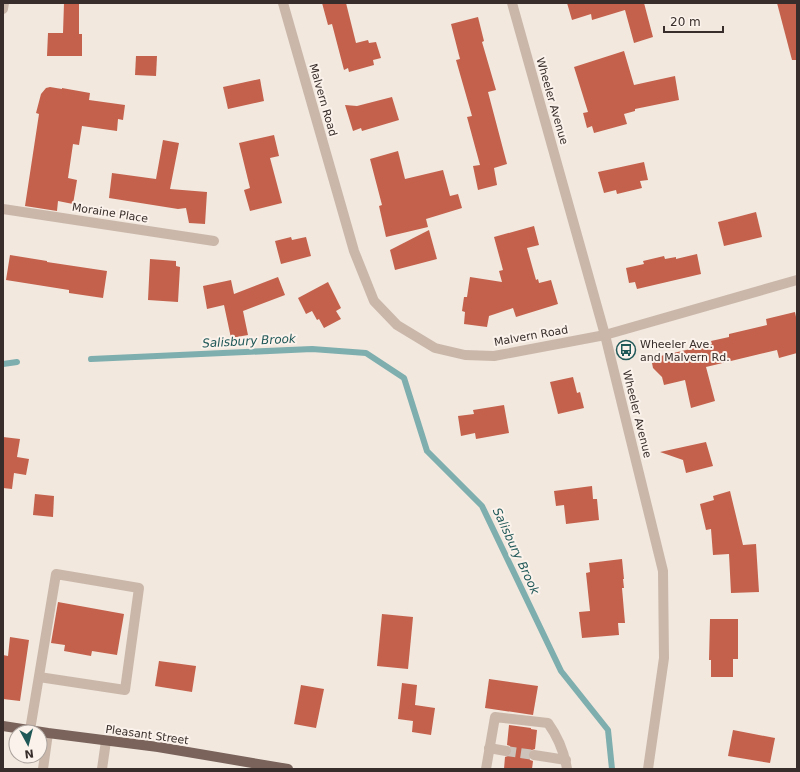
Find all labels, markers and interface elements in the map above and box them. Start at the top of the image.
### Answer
scale bar [664,8,723,34]
text: 20 m [670,15,701,29]
street label: Wheeler Avenue [533,56,571,146]
street label: Malvern Road [306,62,340,138]
street label: Moraine Place [71,201,149,225]
street label: Malvern Road [493,323,569,349]
water label: Salisbury Brook [202,332,297,350]
place label: Wheeler Ave. and Malvern Rd. [640,338,730,364]
bus stop icon: Wheeler Ave. and Malvern Rd. [615,339,637,361]
street label: Wheeler Avenue [620,369,654,460]
water label: Salisbury Brook [490,506,543,597]
street label: Pleasant Street [105,723,190,747]
north arrow [8,724,48,764]
text: N [24,746,35,760]

